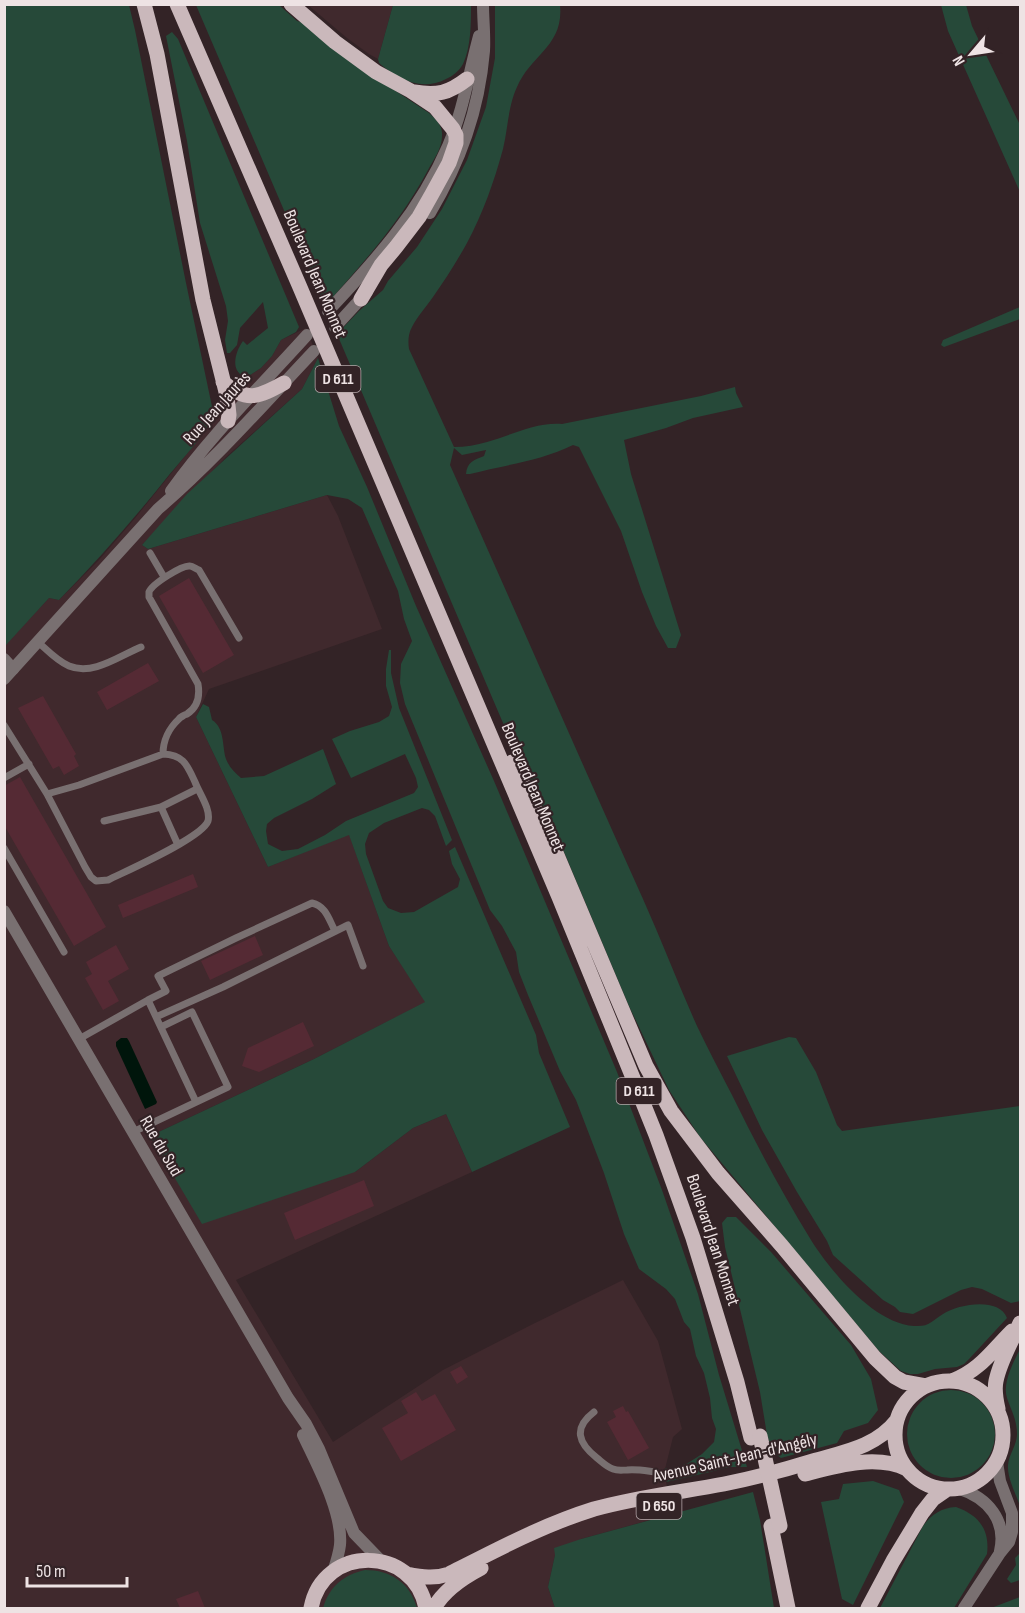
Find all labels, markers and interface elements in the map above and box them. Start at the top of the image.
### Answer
north arrow [941,24,1001,84]
text: N [949,52,970,69]
street label: Boulevard Jean Monnet [279,207,352,342]
road number: D 611 [316,366,360,392]
street label: Rue Jean Jaurès [179,367,255,449]
street label: Boulevard Jean Monnet [497,720,570,855]
road number: D 611 [616,1078,662,1104]
street label: Rue du Sud [135,1112,187,1180]
street label: Boulevard Jean Monnet [682,1172,744,1309]
street label: Avenue Saint-Jean-d'Angély [650,1429,819,1487]
road number: D 650 [636,1493,682,1519]
scale bar [27,1550,128,1588]
text: 50 m [36,1561,66,1582]

